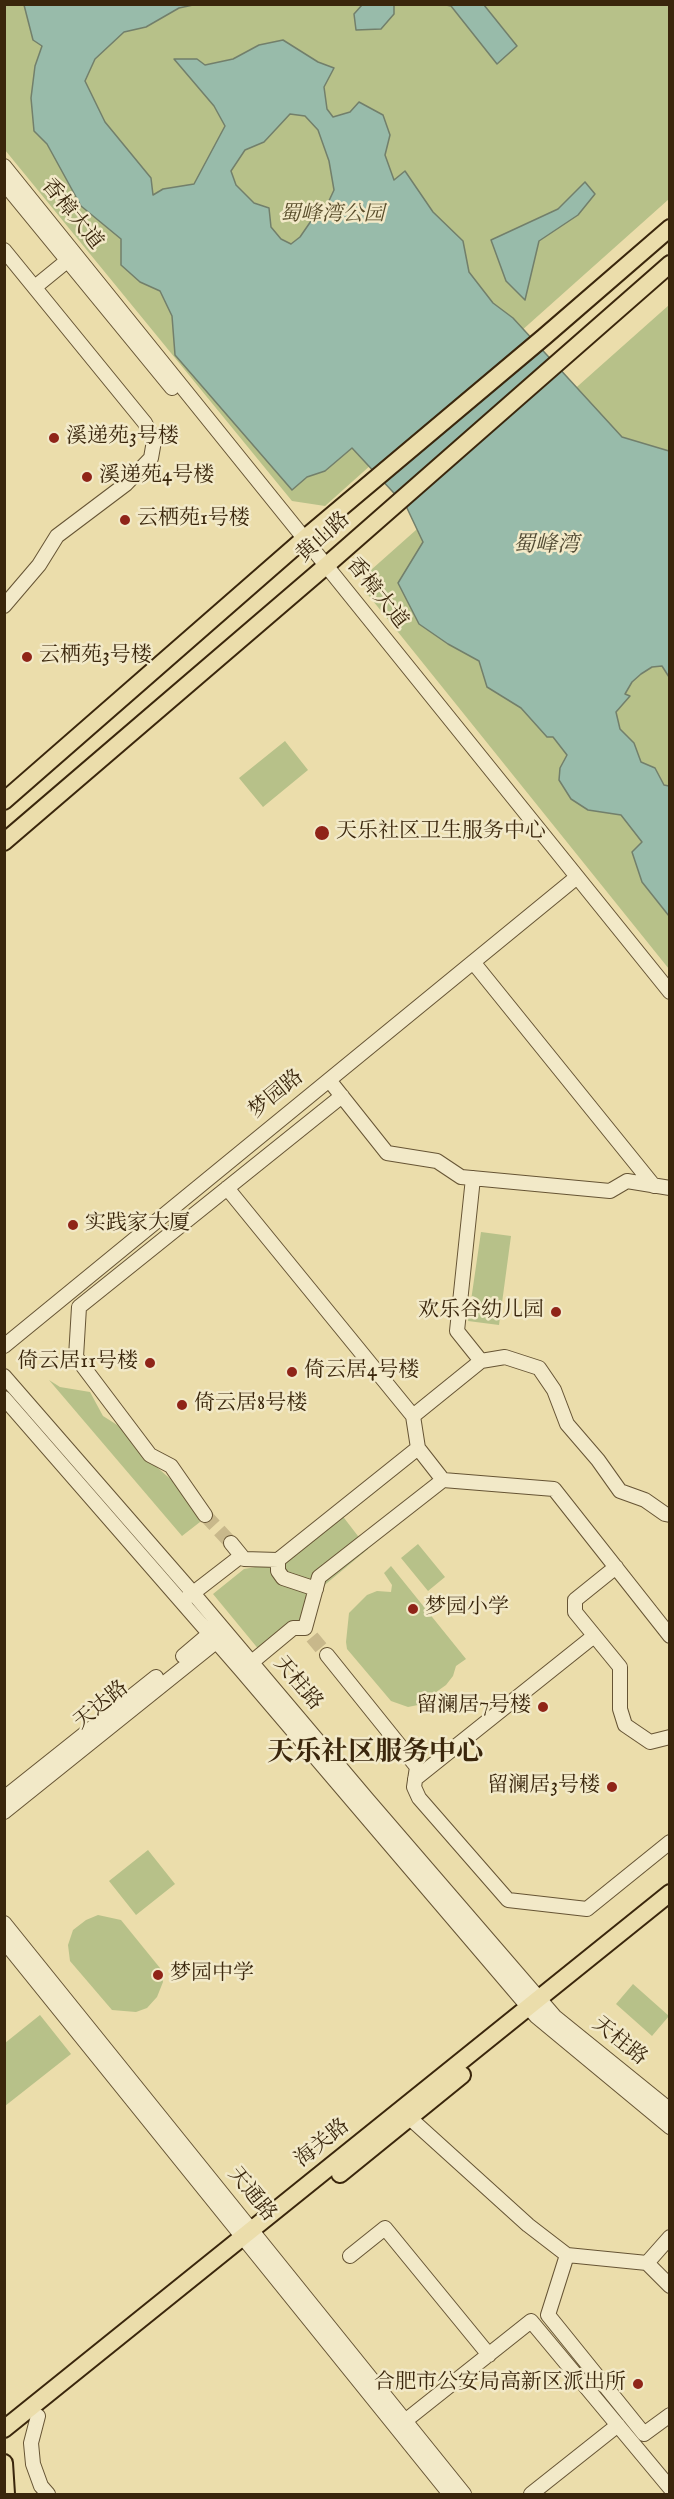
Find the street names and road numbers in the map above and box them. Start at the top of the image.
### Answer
street label: 香樟大道 [35,174,107,256]
street label: 黄山路 [292,508,356,568]
street label: 香樟大道 [340,553,412,635]
street label: 梦园路 [245,1065,309,1125]
street label: 天柱路 [267,1652,327,1716]
street label: 天达路 [70,1676,134,1736]
street label: 天柱路 [587,2012,651,2072]
street label: 海关路 [291,2114,355,2174]
street label: 天通路 [221,2163,281,2227]

